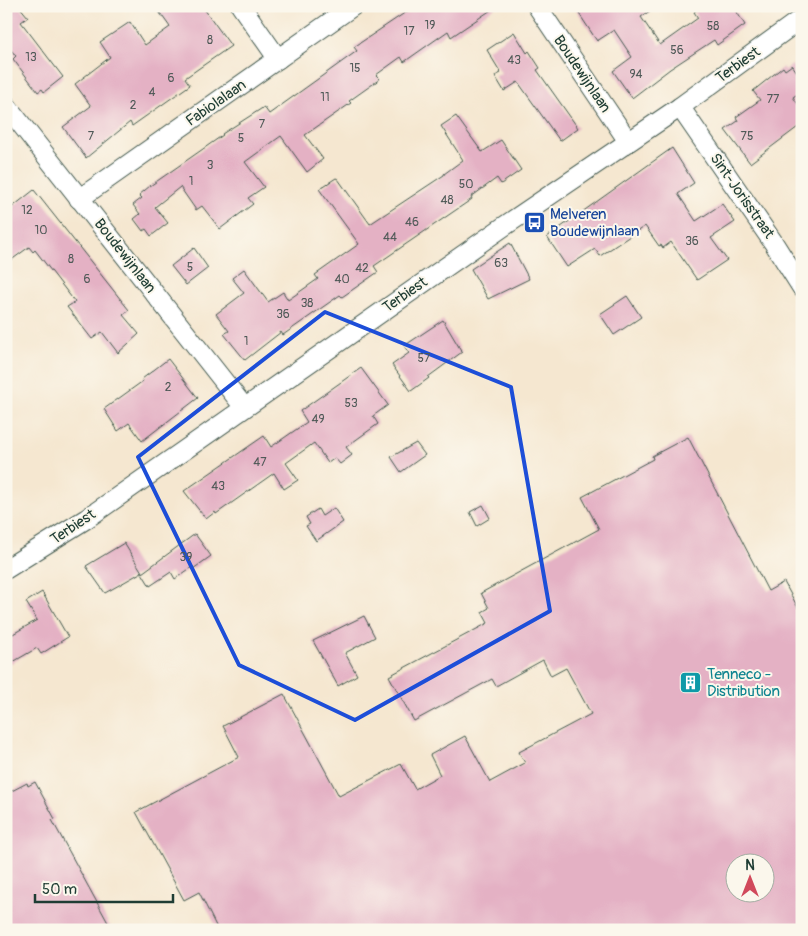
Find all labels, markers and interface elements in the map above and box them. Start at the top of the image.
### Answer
house number: 19 [425,18,435,33]
house number: 58 [707,19,719,34]
house number: 17 [403,24,415,39]
street label: Boudewijnlaan [549,32,615,116]
house number: 8 [207,33,213,48]
street label: Terbiest [712,42,765,87]
house number: 56 [670,43,684,58]
house number: 13 [25,50,37,65]
house number: 43 [507,53,521,68]
house number: 15 [349,61,361,76]
house number: 94 [629,67,643,82]
house number: 6 [168,71,175,86]
street label: Fabiolalaan [182,75,250,131]
house number: 4 [149,85,156,100]
house number: 11 [320,90,330,105]
house number: 77 [767,92,780,107]
house number: 2 [130,98,137,113]
house number: 7 [259,117,266,132]
house number: 7 [88,129,95,144]
house number: 75 [741,129,753,144]
house number: 5 [238,131,244,146]
street label: Sint-Jorisstraat [706,150,779,243]
house number: 3 [207,158,214,173]
house number: 1 [189,174,193,189]
house number: 50 [459,177,473,192]
house number: 48 [440,193,454,208]
house number: 12 [21,203,33,218]
place label: Melveren Boudewijnlaan [550,205,640,241]
bus stop icon: Melveren Boudewijnlaan [522,211,546,235]
street label: Boudewijnlaan [90,215,160,297]
house number: 46 [405,215,419,230]
house number: 10 [35,223,47,238]
house number: 44 [383,230,397,245]
house number: 36 [685,234,699,249]
house number: 8 [68,252,74,267]
house number: 63 [494,256,508,271]
house number: 5 [187,260,193,275]
house number: 42 [355,261,369,276]
house number: 6 [84,272,91,287]
house number: 40 [334,272,350,287]
street label: Terbiest [379,272,432,317]
house number: 38 [301,296,313,311]
house number: 36 [276,307,290,322]
house number: 1 [244,334,248,349]
house number: 57 [418,351,431,366]
house number: 2 [165,380,172,395]
house number: 53 [344,396,358,411]
house number: 49 [311,412,325,427]
house number: 47 [253,455,267,470]
house number: 43 [211,479,225,494]
street label: Terbiest [47,505,100,549]
house number: 39 [180,550,192,565]
place label: Tenneco - Distribution [707,665,780,701]
building icon: Tenneco - Distribution [679,671,703,695]
north arrow [726,854,776,904]
text: N [745,857,755,874]
scale bar [35,871,172,903]
text: 50 m [42,880,77,899]

